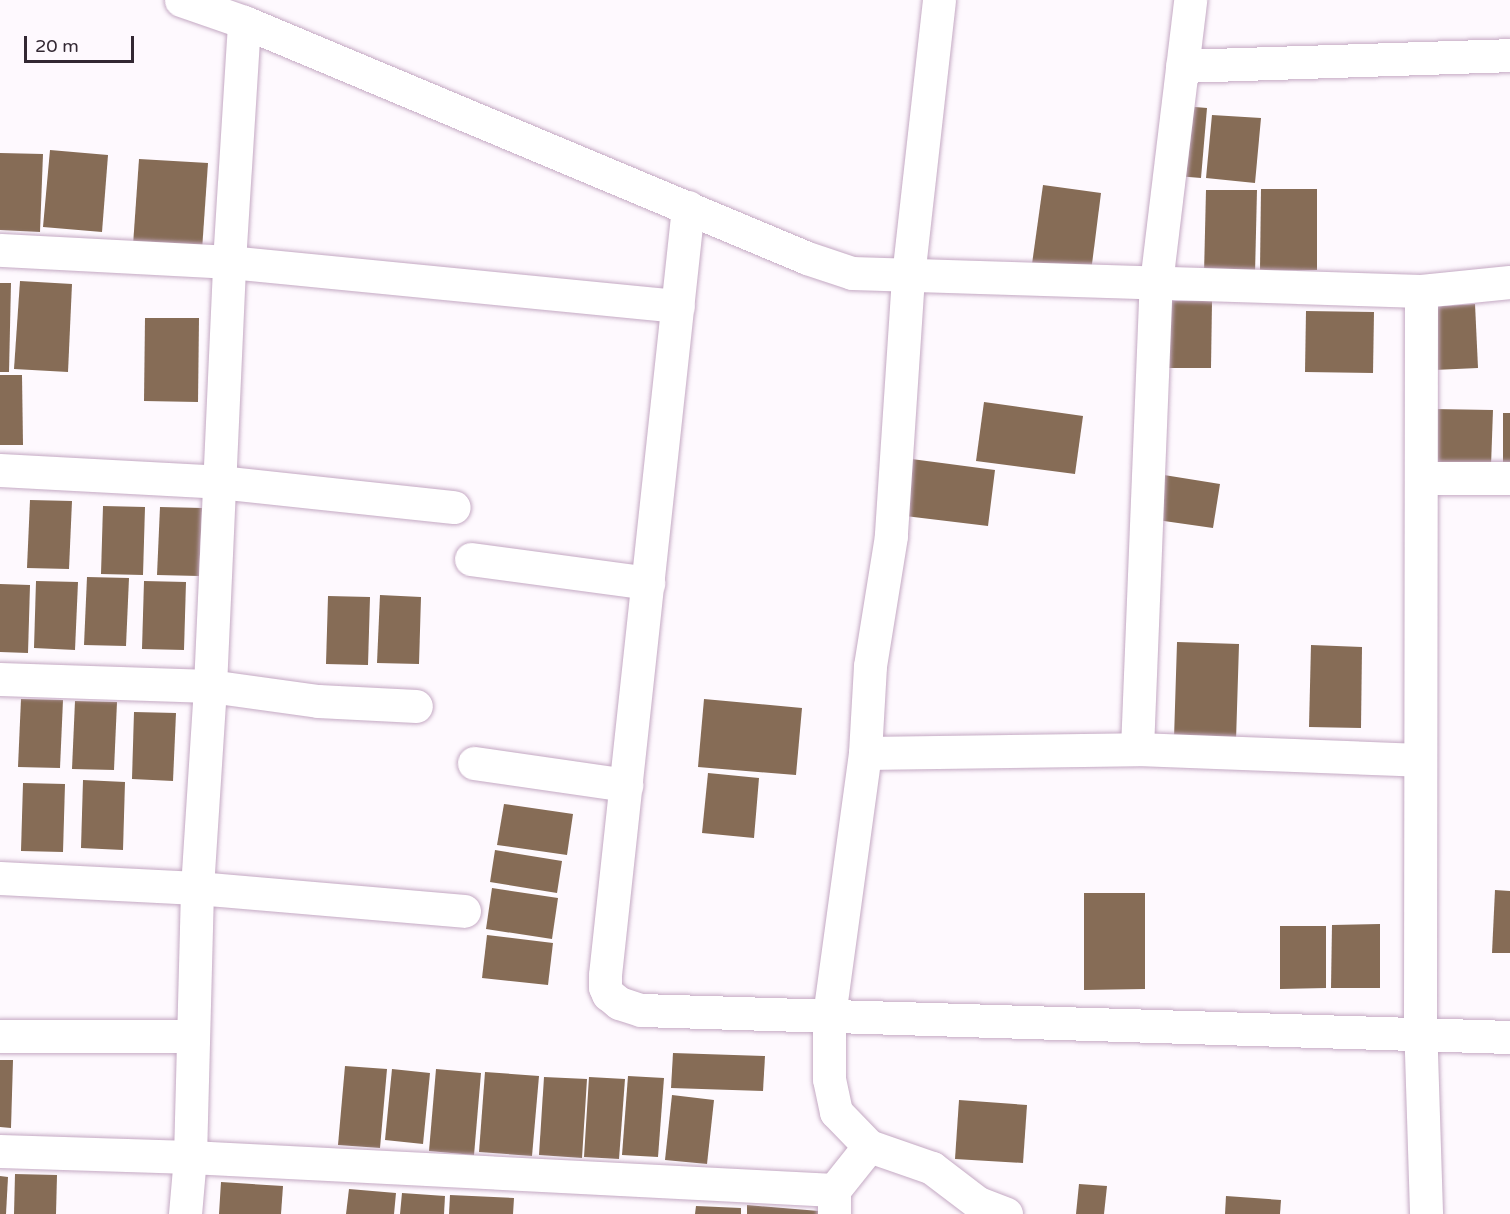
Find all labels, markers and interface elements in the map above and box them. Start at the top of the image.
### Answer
scale bar [27,24,136,62]
text: 20 m [35,35,79,57]

